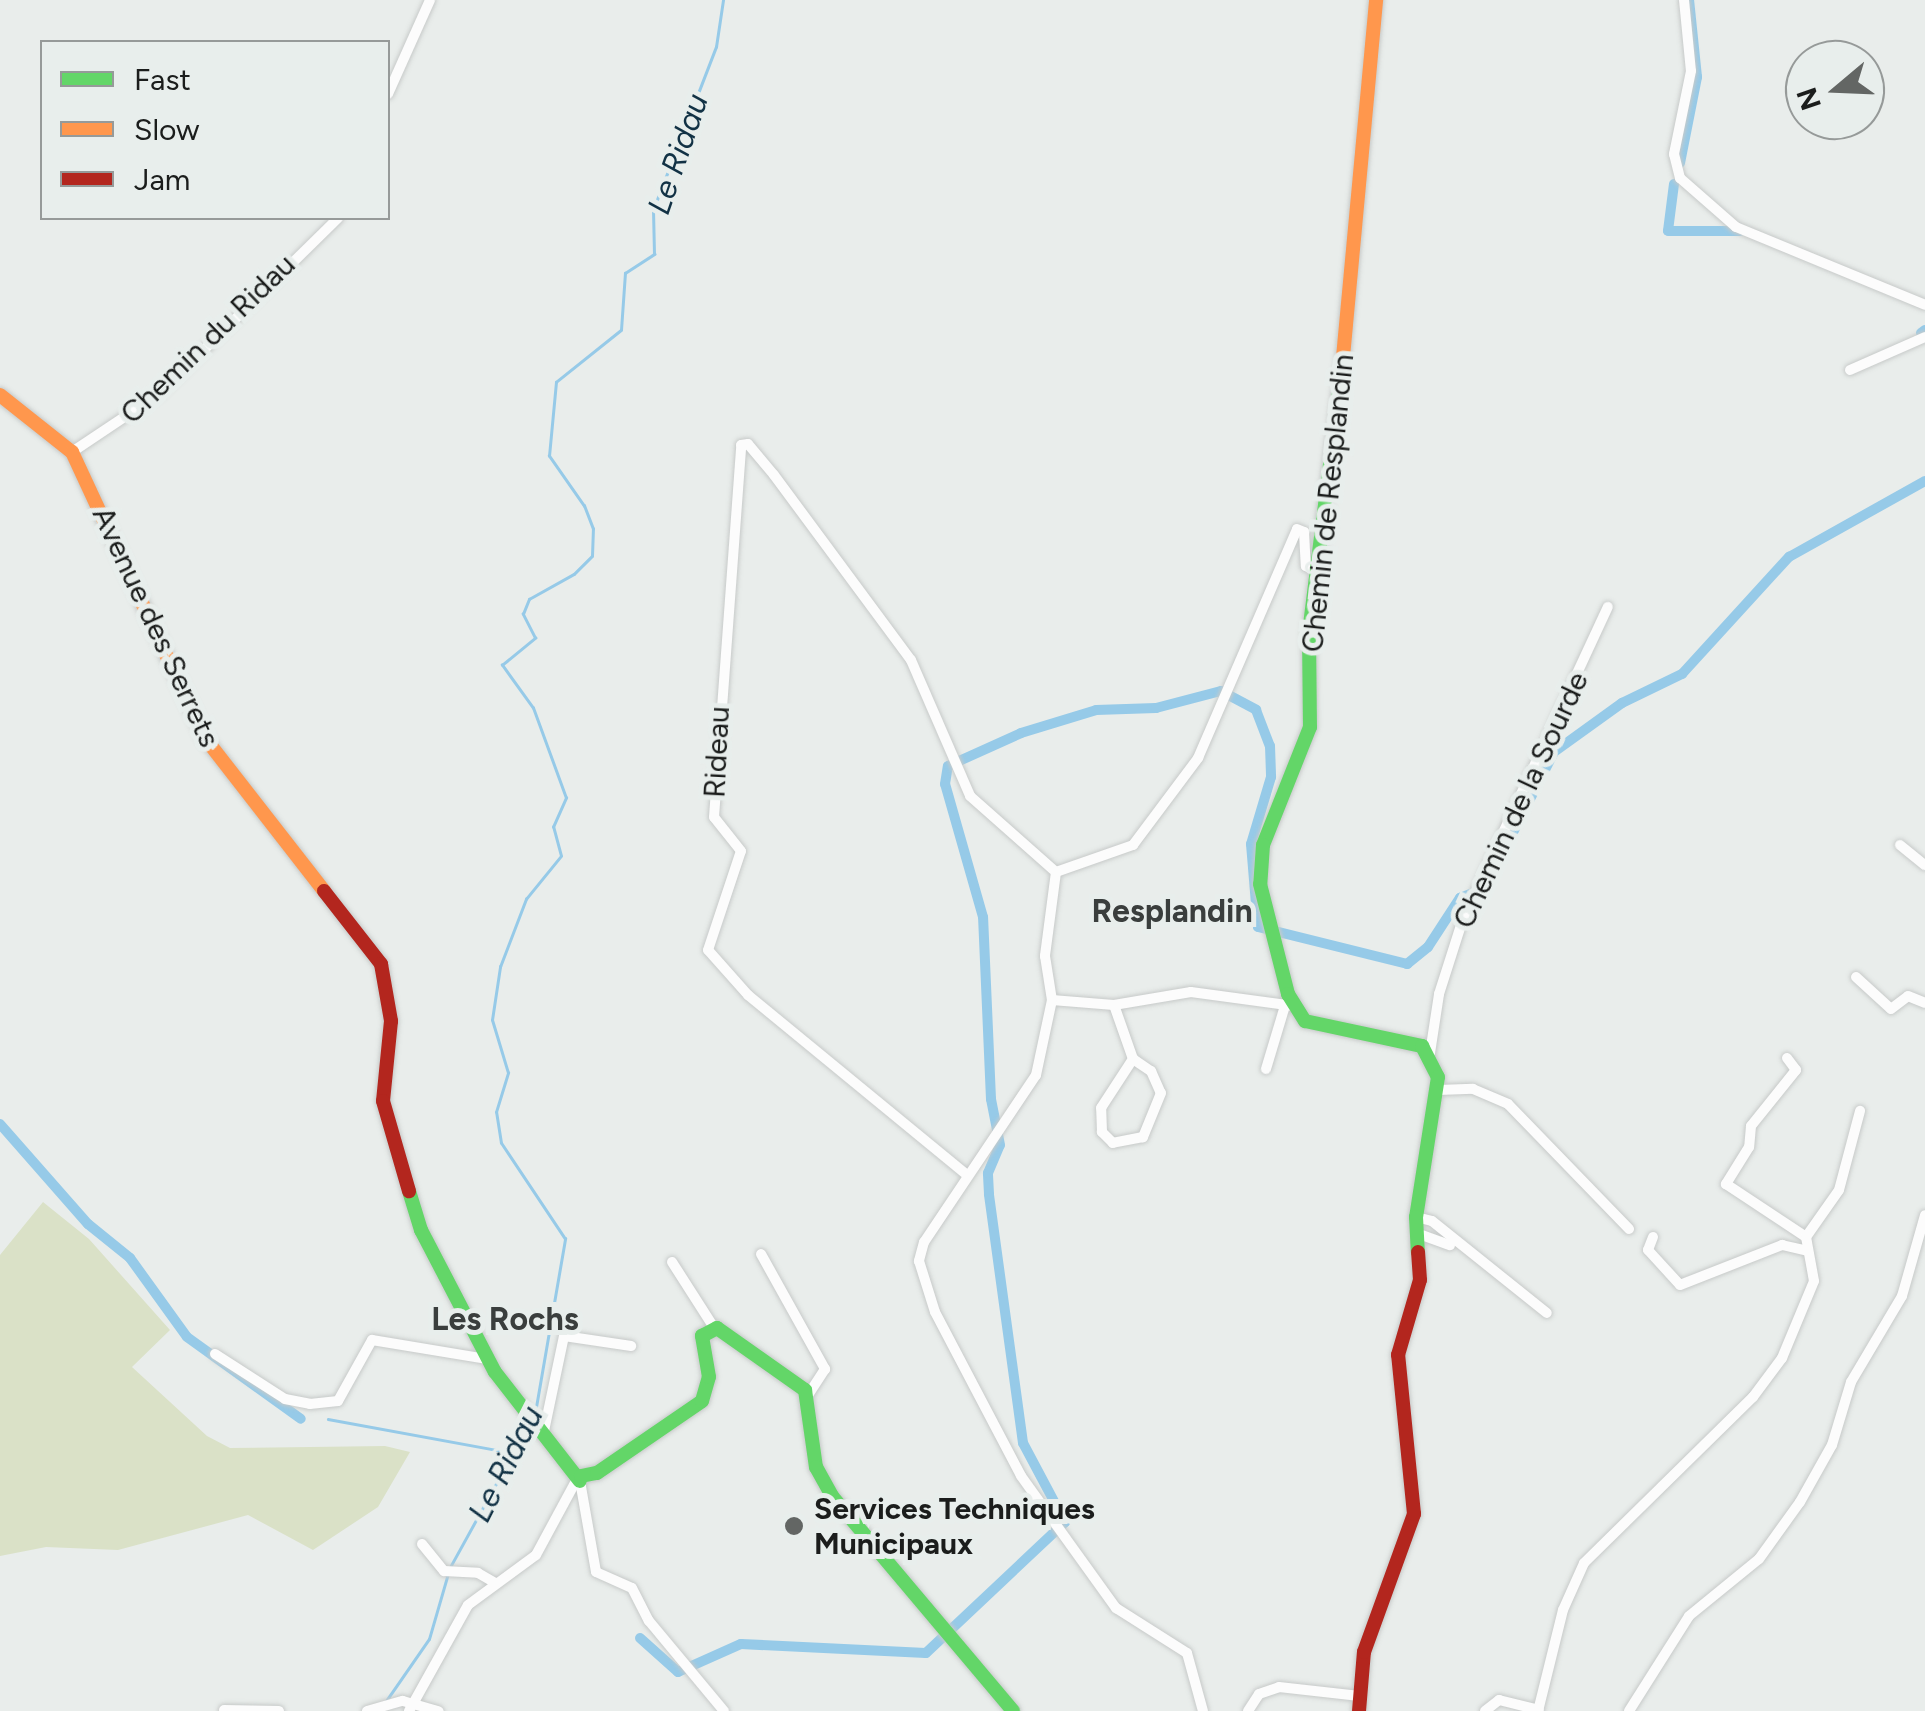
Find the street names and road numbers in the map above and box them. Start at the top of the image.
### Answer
street label: Chemin du Ridau [113,247,303,431]
street label: Chemin de Resplandin [1294,352,1362,654]
street label: Avenue des Serrets [85,501,227,753]
street label: Chemin de la Sourde [1446,666,1596,934]
street label: Rideau [697,705,737,799]

